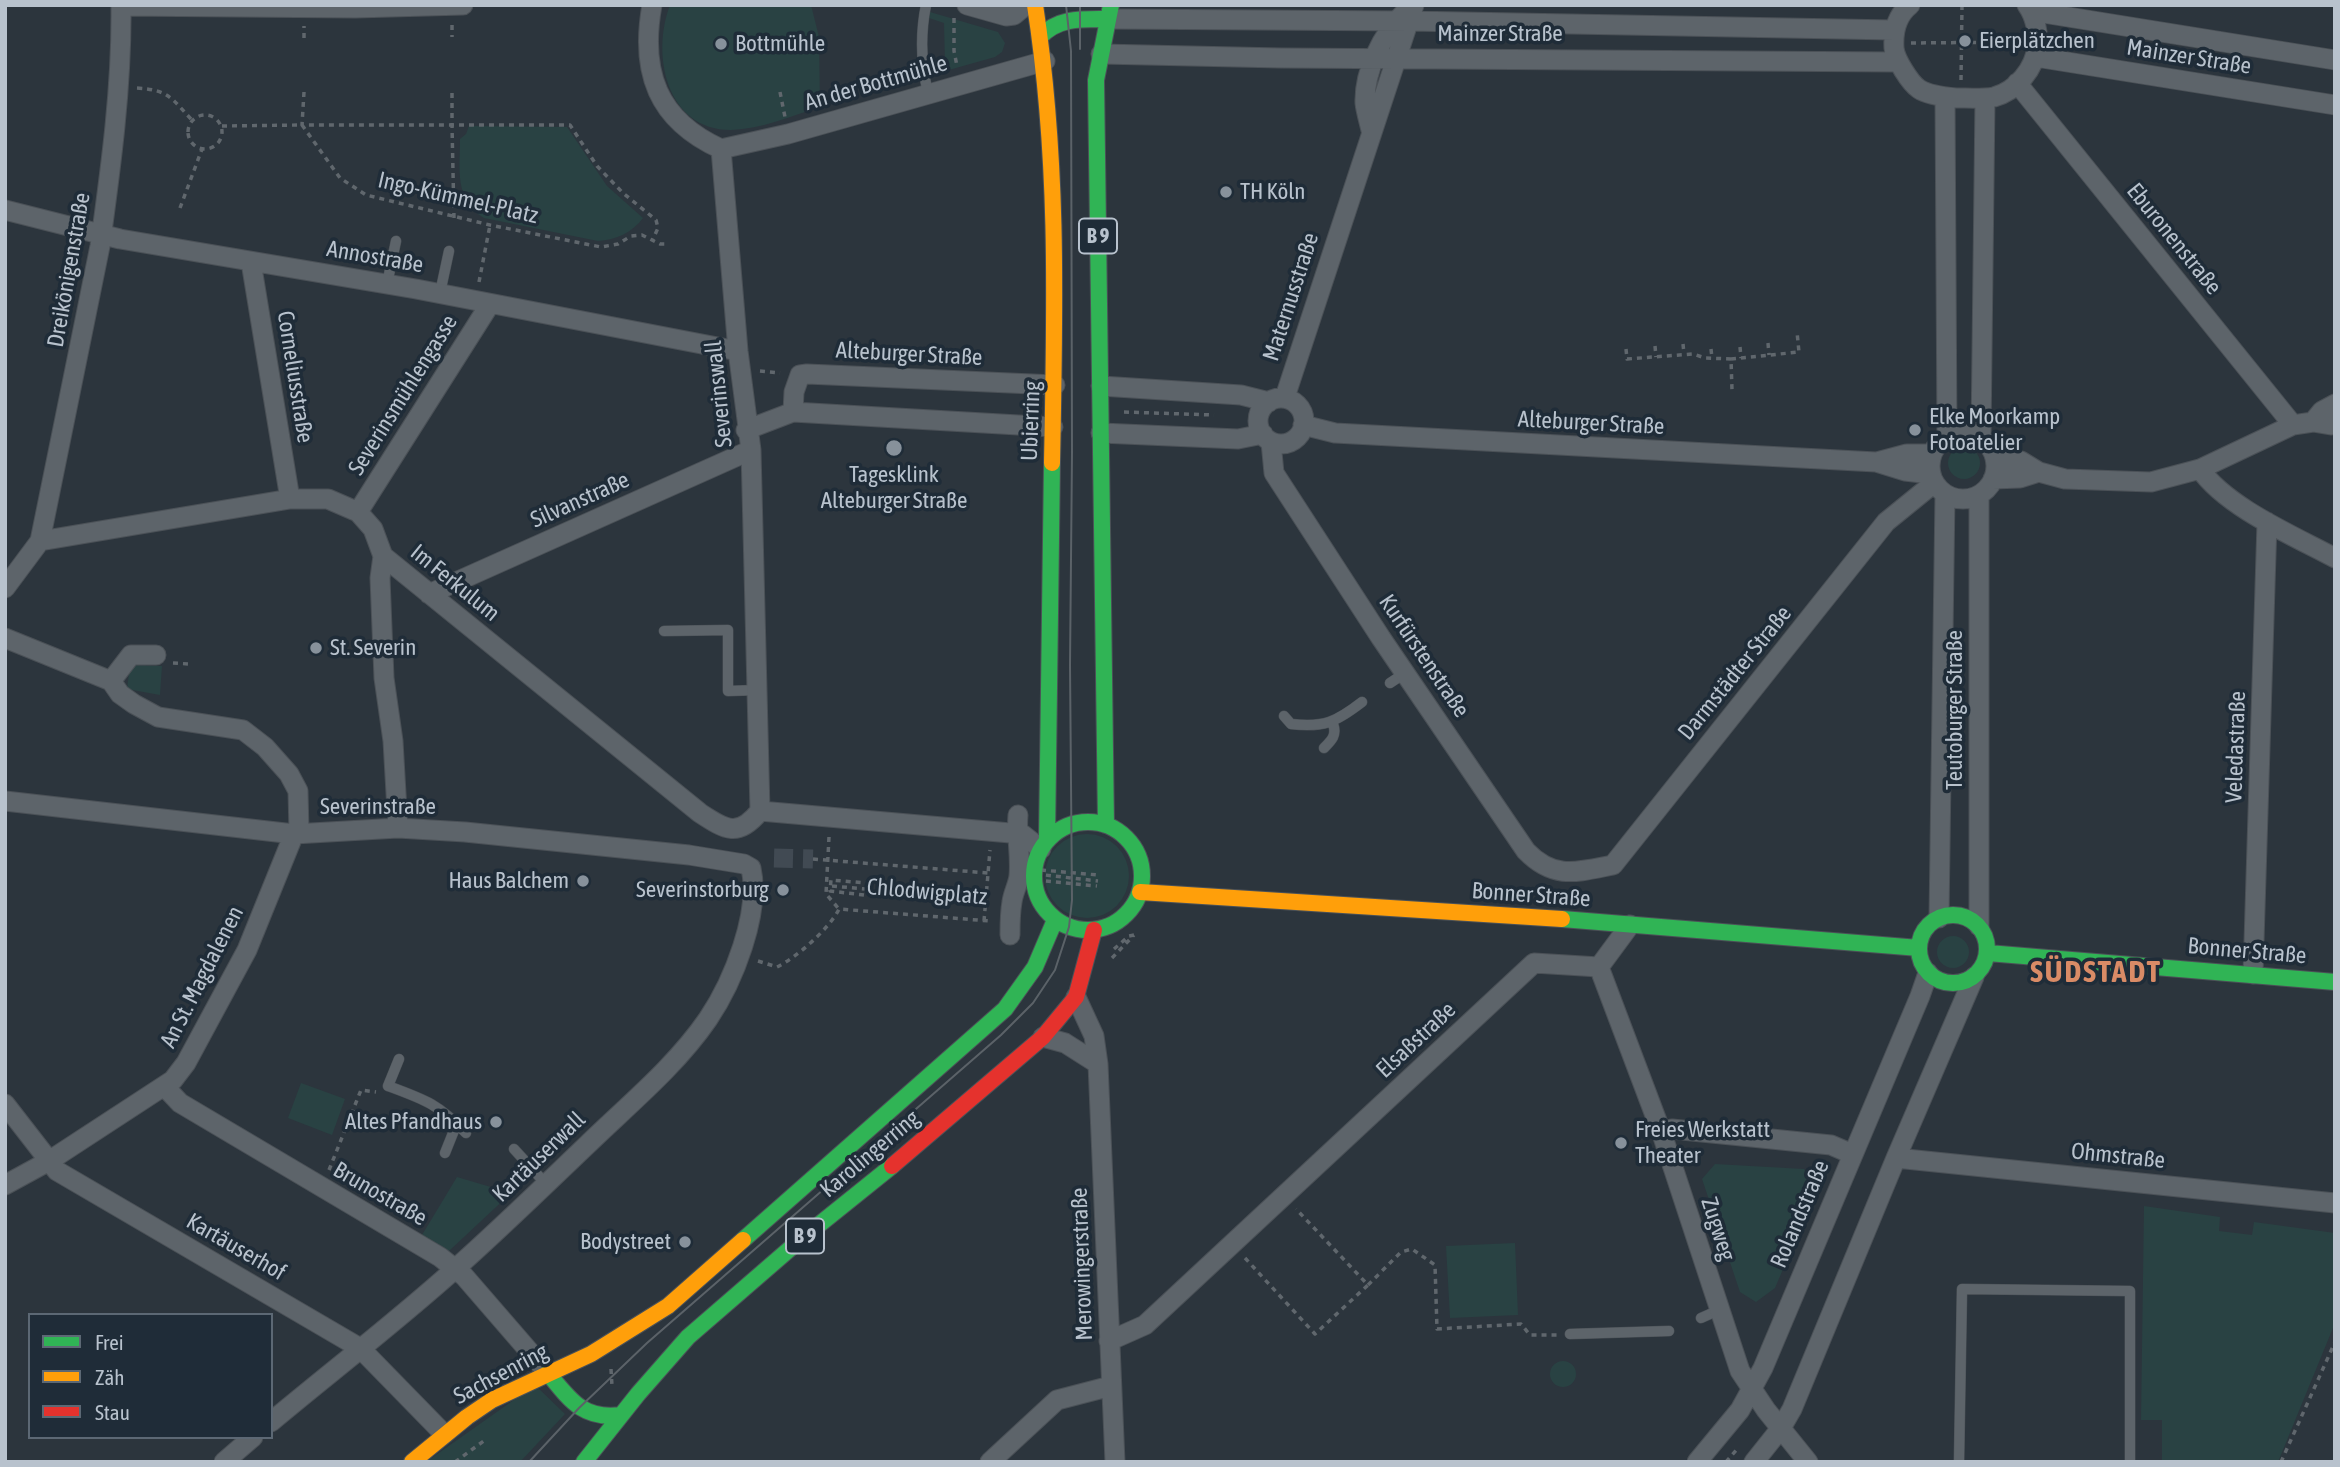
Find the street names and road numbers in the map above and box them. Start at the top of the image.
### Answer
street label: Mainzer Straße [1437,20,1563,48]
street label: Mainzer Straße [2125,34,2253,80]
street label: An der Bottmühle [802,49,950,117]
street label: Ingo-Kümmel-Platz [375,166,541,230]
street label: Eburonenstraße [2121,178,2227,300]
street label: Dreikönigenstraße [42,191,96,349]
road number: B 9 [1079,218,1117,254]
street label: Maternusstraße [1257,229,1325,365]
street label: Annostraße [325,235,425,279]
street label: Corneliusstraße [271,309,319,445]
street label: Severinsmühlengasse [343,310,463,480]
street label: Alteburger Straße [835,336,983,372]
street label: Severinswall [700,339,738,449]
street label: Ubierring [1016,380,1046,462]
street label: Alteburger Straße [1517,405,1665,441]
street label: Silvanstraße [526,466,634,534]
street label: Im Ferkulum [405,539,505,627]
street label: Kurfürstenstraße [1373,589,1475,723]
street label: Darmstädter Straße [1672,600,1798,746]
street label: Teutoburger Straße [1941,630,1969,790]
street label: Veledastraße [2220,691,2252,803]
street label: Severinstraße [320,793,436,821]
street label: Chlodwigplatz [866,873,988,911]
street label: Bonner Straße [1471,877,1591,913]
street label: An St. Magdalenen [154,902,250,1052]
street label: Bonner Straße [2187,932,2307,970]
street label: Elsaßstraße [1371,996,1461,1084]
street label: Karolingerring [815,1104,925,1204]
street label: Kartäuserwall [487,1106,591,1208]
street label: Ohmstraße [2070,1137,2166,1175]
street label: Brunostraße [328,1156,432,1232]
street label: Rolandstraße [1765,1156,1835,1272]
street label: Merowingerstraße [1066,1187,1098,1341]
street label: Zugweg [1695,1194,1741,1264]
street label: Kartäuserhof [181,1208,291,1286]
road number: B 9 [786,1218,824,1254]
street label: Sachsenring [449,1338,553,1410]

